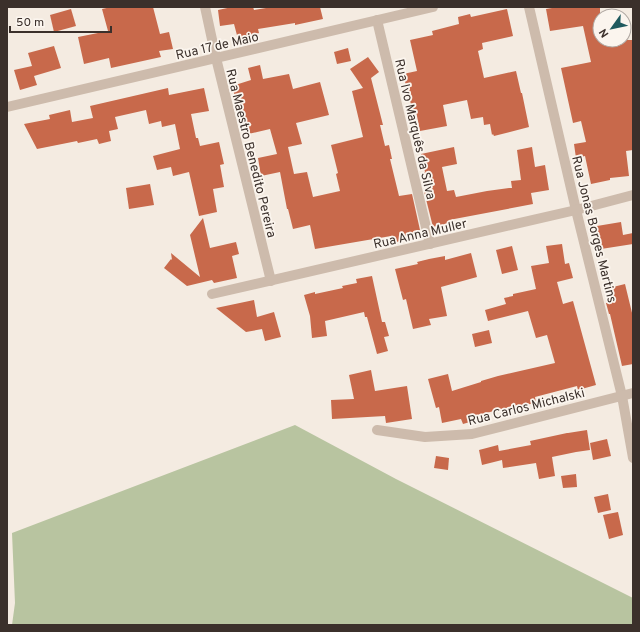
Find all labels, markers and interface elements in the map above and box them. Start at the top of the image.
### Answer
scale bar [10,8,111,34]
north arrow [592,8,632,48]
text: 50 m [16,15,44,31]
text: N [596,26,612,40]
street label: Rua 17 de Maio [174,30,261,64]
street label: Rua Ivo Marquês da Silva [390,58,438,201]
street label: Rua Maestro Benedito Pereira [221,67,279,240]
street label: Rua Jonas Borges Martins [567,154,619,305]
street label: Rua Anna Muller [372,216,469,253]
street label: Rua Carlos Michalski [466,386,587,430]

